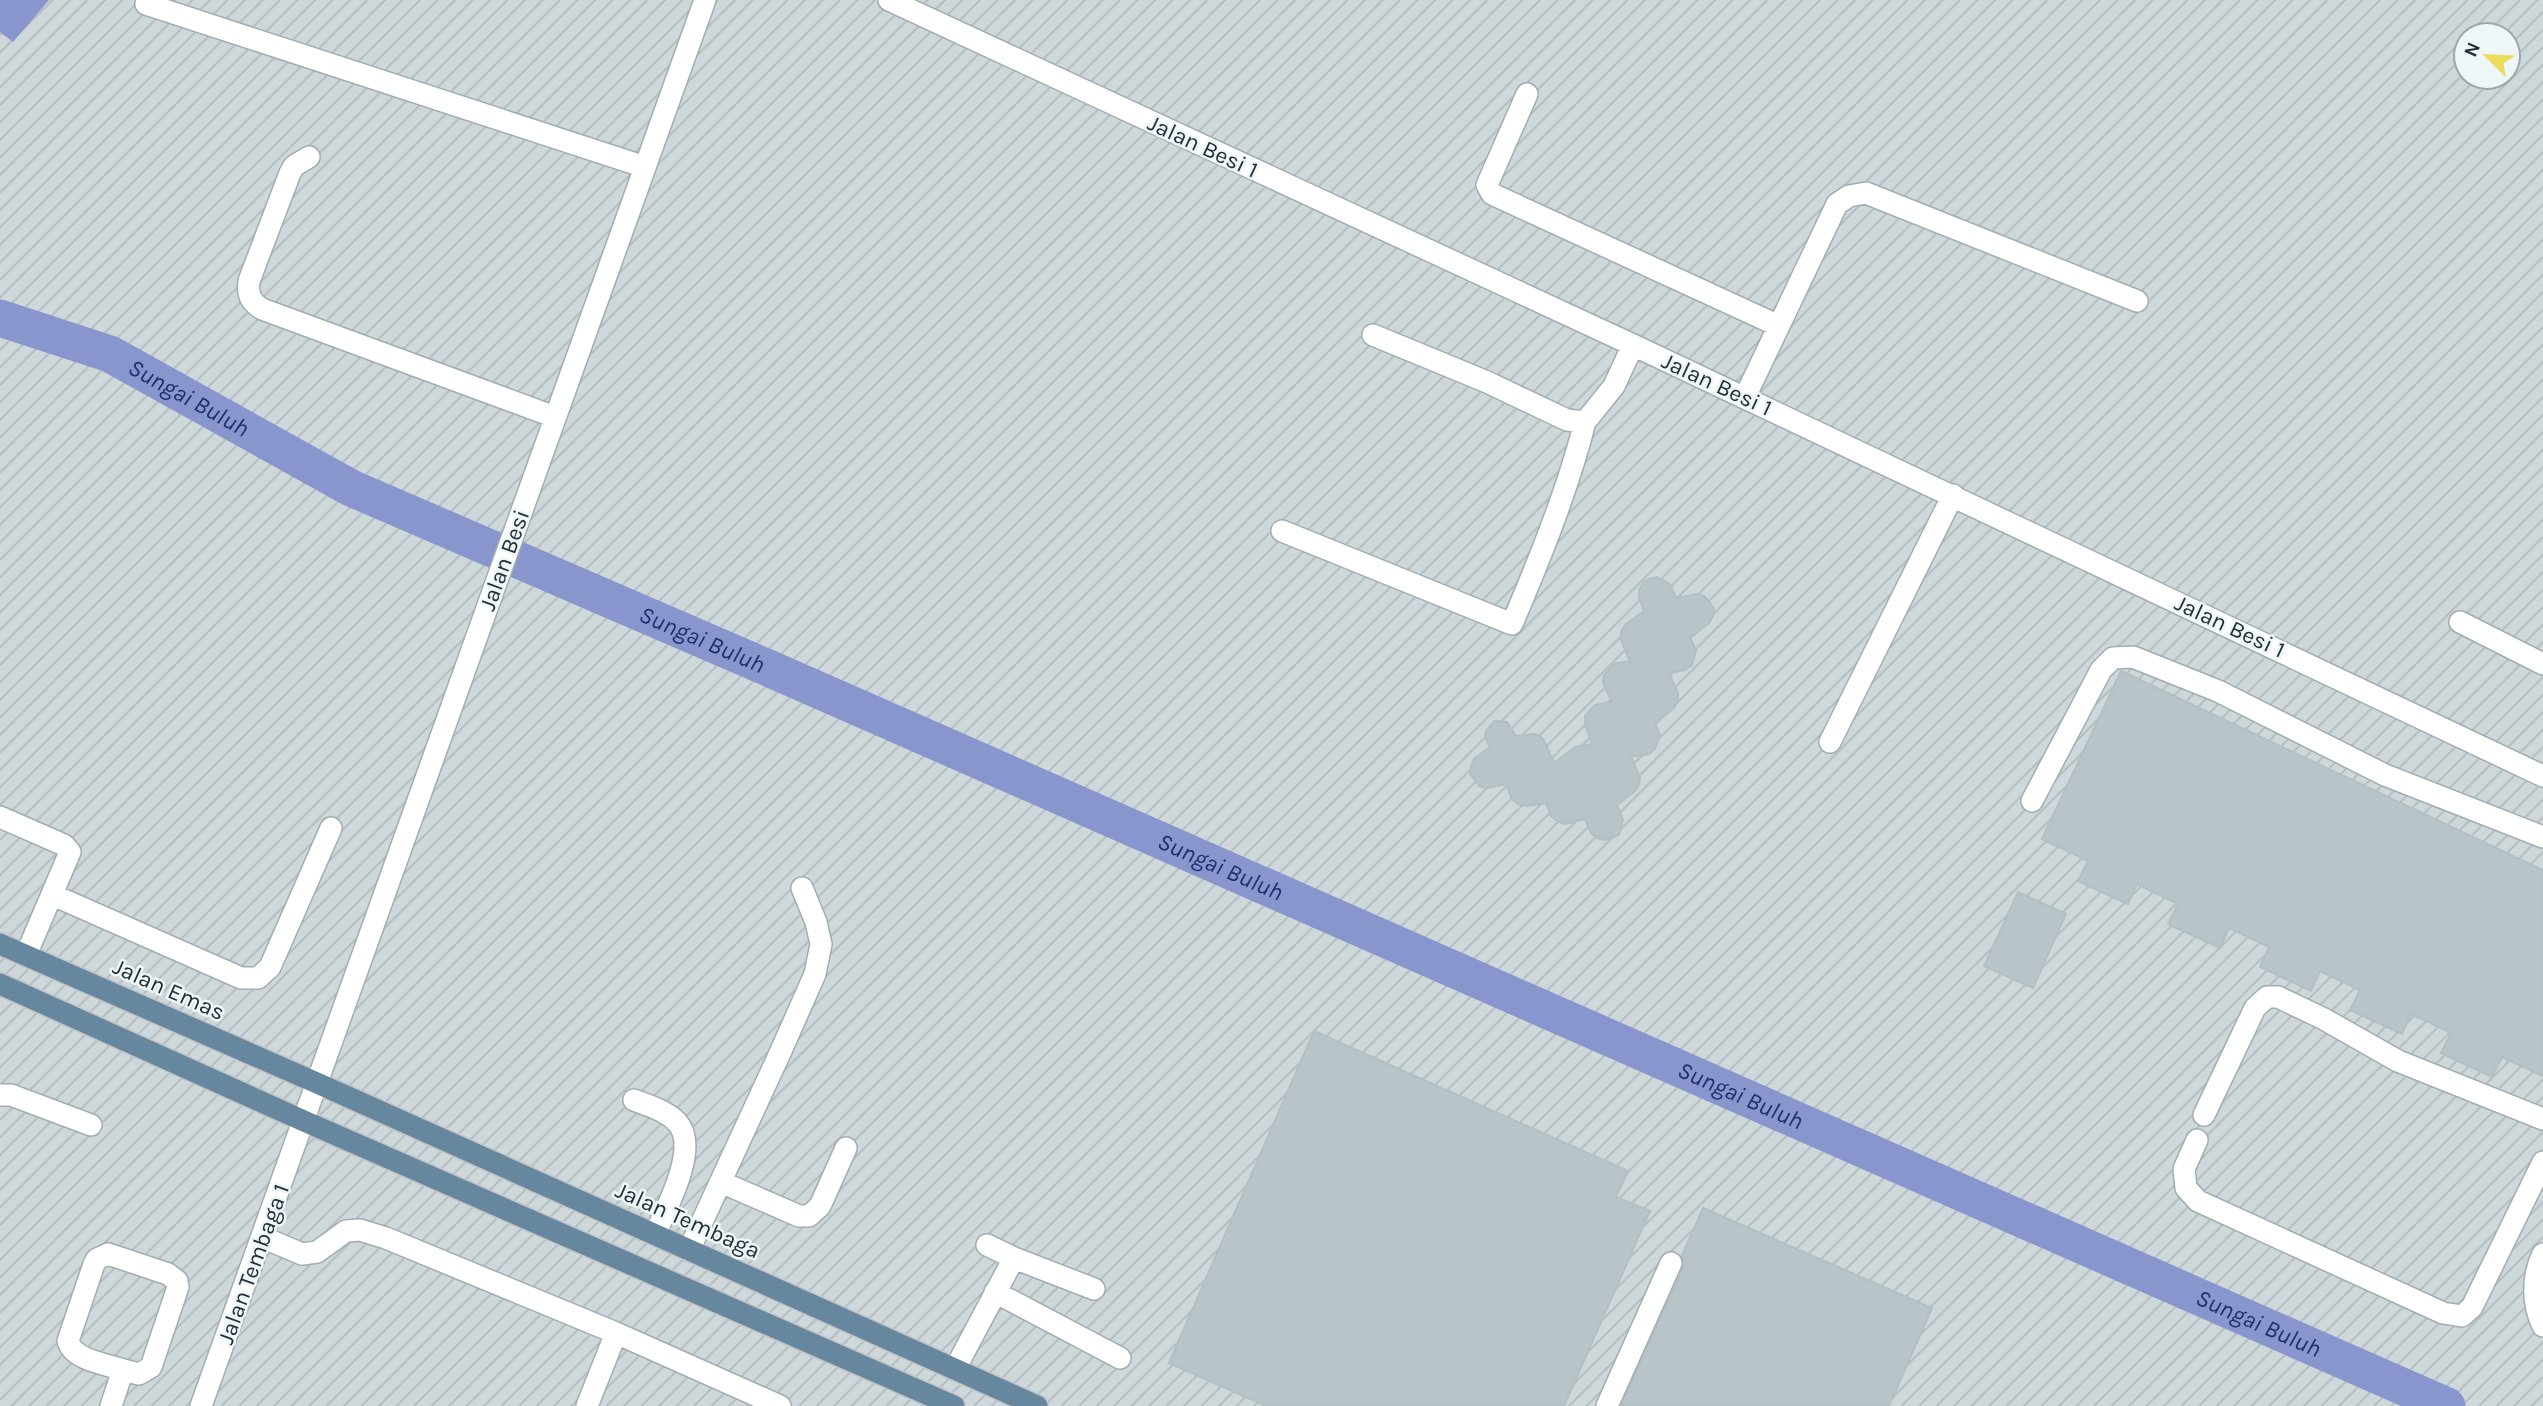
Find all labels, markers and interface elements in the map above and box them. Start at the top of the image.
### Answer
north arrow [2452,21,2522,91]
text: N [2460,39,2485,60]
street label: Jalan Besi 1 [1143,109,1262,184]
street label: Jalan Besi 1 [1657,347,1776,422]
water label: Sungai Buluh [124,353,254,443]
street label: Jalan Besi [474,506,535,614]
street label: Jalan Besi 1 [2170,589,2289,664]
water label: Sungai Buluh [635,600,769,679]
water label: Sungai Buluh [1154,827,1287,907]
street label: Jalan Emas [109,953,229,1026]
water label: Sungai Buluh [1674,1056,1807,1135]
street label: Jalan Tembaga [611,1177,764,1264]
street label: Jalan Tembaga 1 [212,1180,295,1348]
water label: Sungai Buluh [2192,1283,2326,1363]

